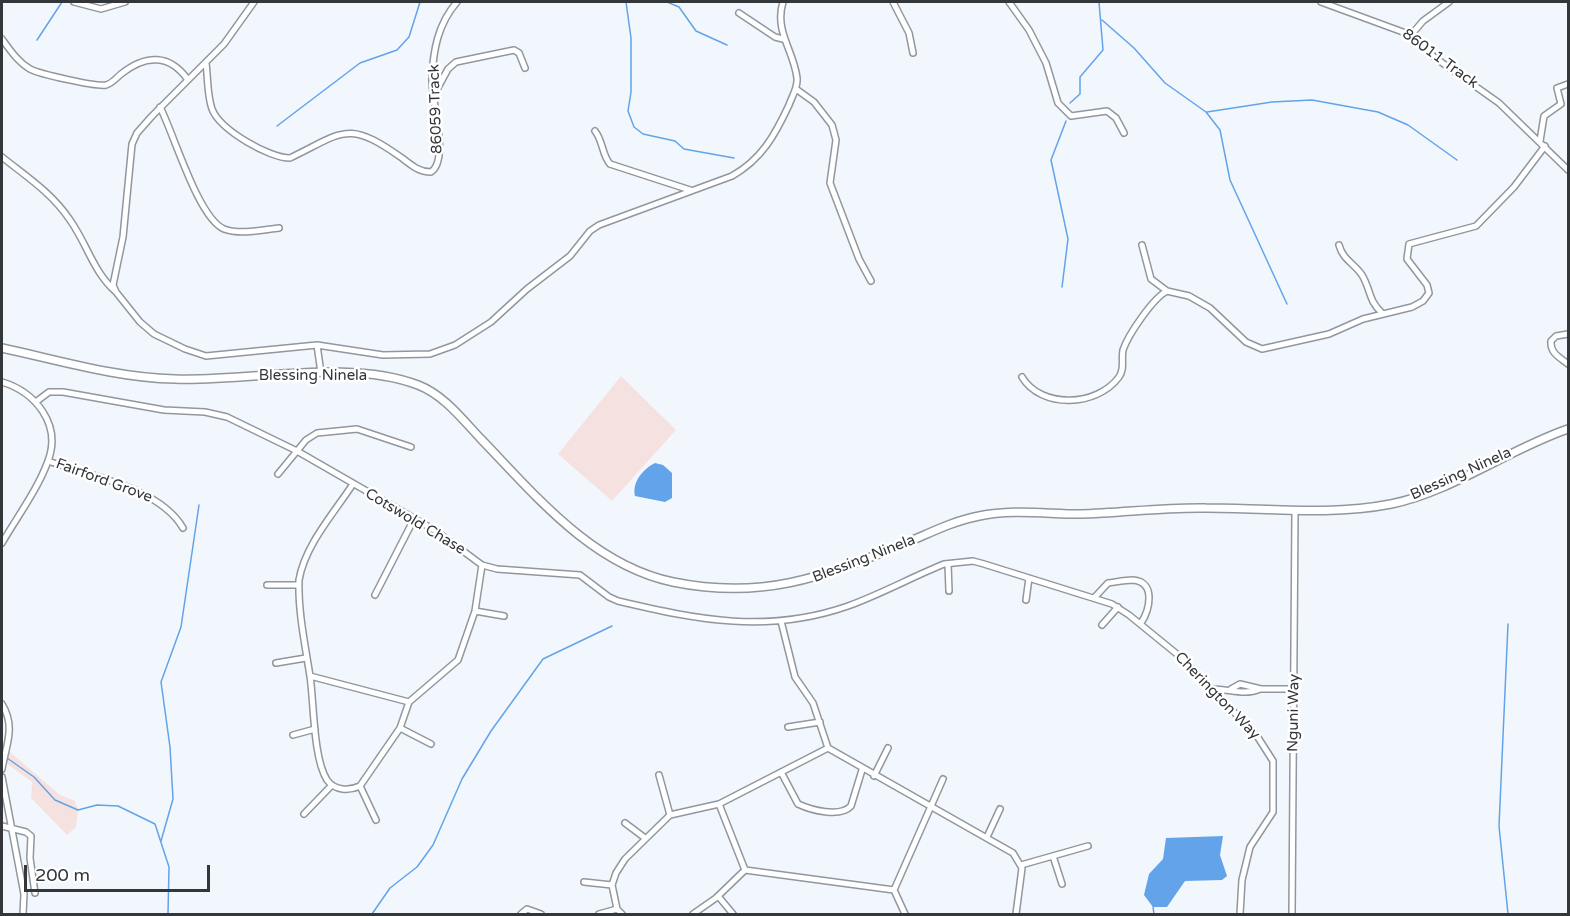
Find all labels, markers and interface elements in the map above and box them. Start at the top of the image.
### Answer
street label: 86011 Track [1398,25,1482,93]
street label: 86059 Track [425,64,447,154]
street label: Blessing Ninela [259,367,367,385]
street label: Blessing Ninela [1408,444,1514,504]
street label: Fairford Grove [53,455,155,507]
street label: Cotswold Chase [362,485,468,559]
street label: Blessing Ninela [810,531,918,587]
street label: Cherington Way [1171,648,1263,744]
street label: Nguni Way [1284,674,1304,752]
scale bar [27,853,213,891]
text: 200 m [35,864,90,886]

